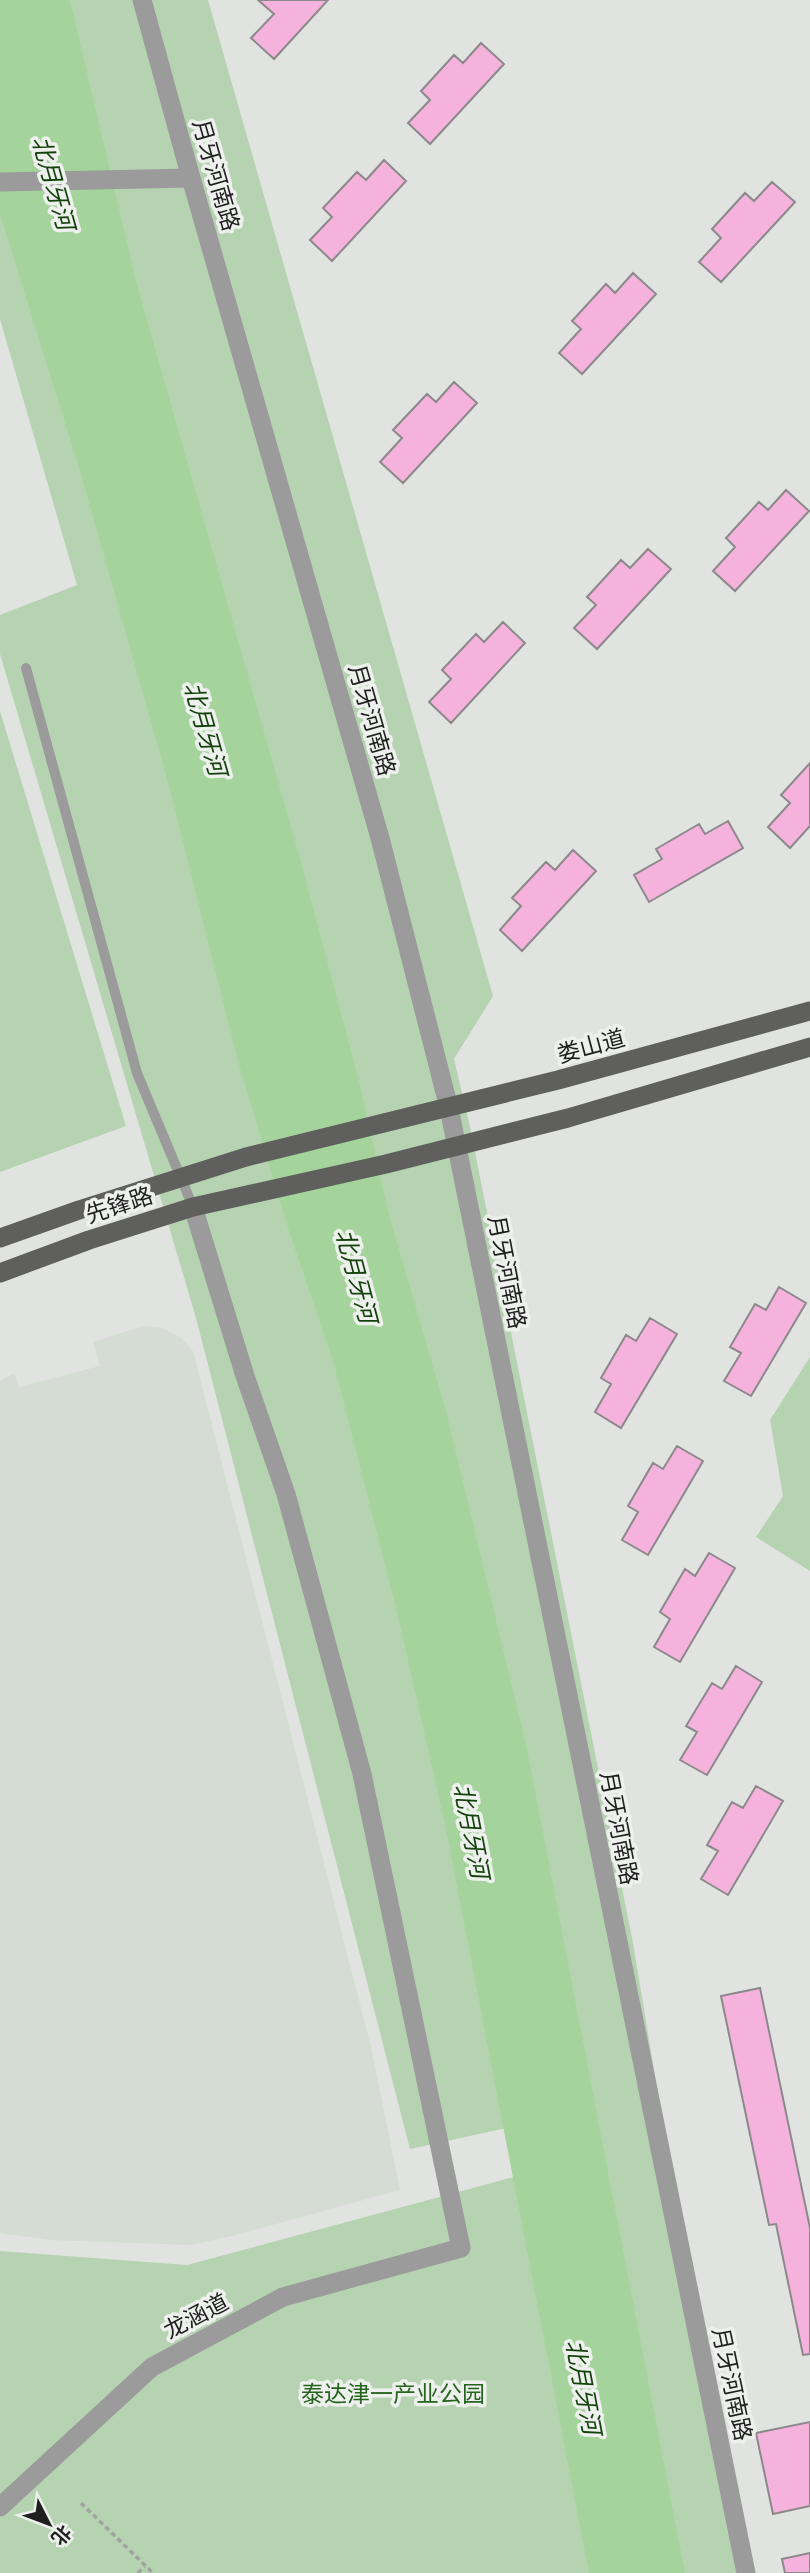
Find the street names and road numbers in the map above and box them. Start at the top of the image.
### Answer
street label: 月牙河南路 [187,116,245,234]
street label: 月牙河南路 [343,661,401,779]
street label: 娄山道 [554,1024,628,1068]
street label: 先锋路 [82,1181,156,1229]
street label: 月牙河南路 [482,1213,532,1331]
street label: 月牙河南路 [594,1769,644,1887]
street label: 龙涵道 [159,2287,233,2345]
street label: 月牙河南路 [706,2325,758,2443]

